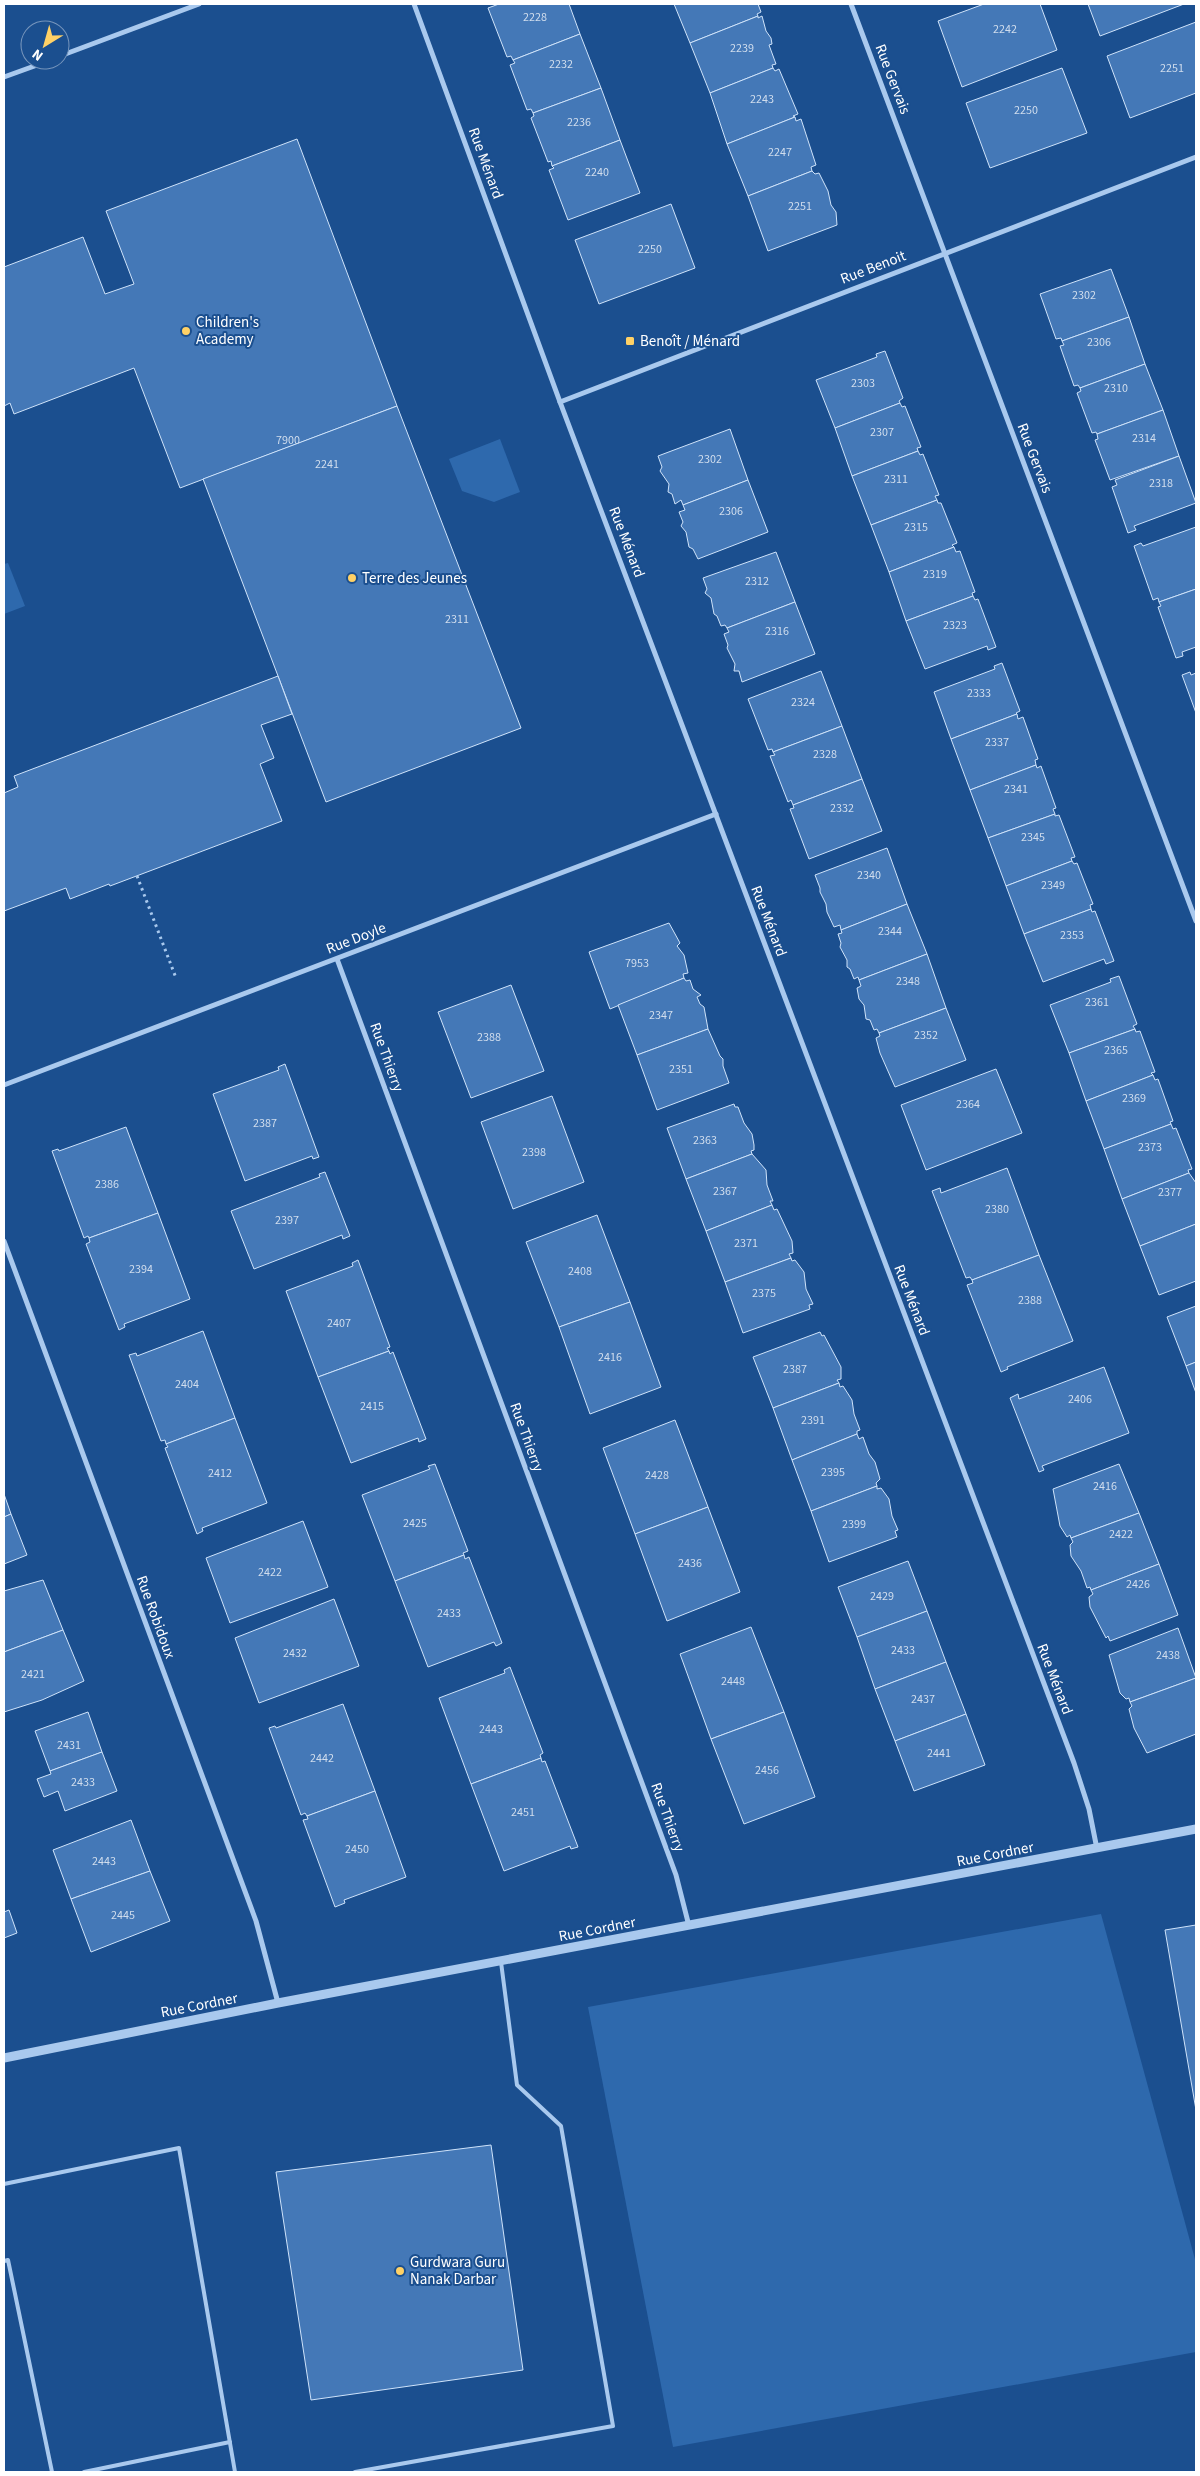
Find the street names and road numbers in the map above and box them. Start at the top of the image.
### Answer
street label: Rue Gervais [870,41,916,117]
street label: Rue Ménard [463,125,508,202]
street label: Rue Benoit [837,245,909,290]
street label: Rue Gervais [1012,420,1058,496]
street label: Rue Ménard [603,504,650,581]
street label: Rue Ménard [745,883,792,960]
street label: Rue Doyle [323,917,389,960]
street label: Rue Thierry [364,1020,409,1095]
street label: Rue Ménard [888,1262,935,1339]
street label: Rue Thierry [504,1400,549,1475]
street label: Rue Robidoux [131,1573,180,1662]
street label: Rue Ménard [1031,1641,1078,1718]
street label: Rue Thierry [645,1780,690,1855]
street label: Rue Cordner [955,1837,1036,1872]
street label: Rue Cordner [557,1912,638,1947]
street label: Rue Cordner [159,1988,240,2023]

